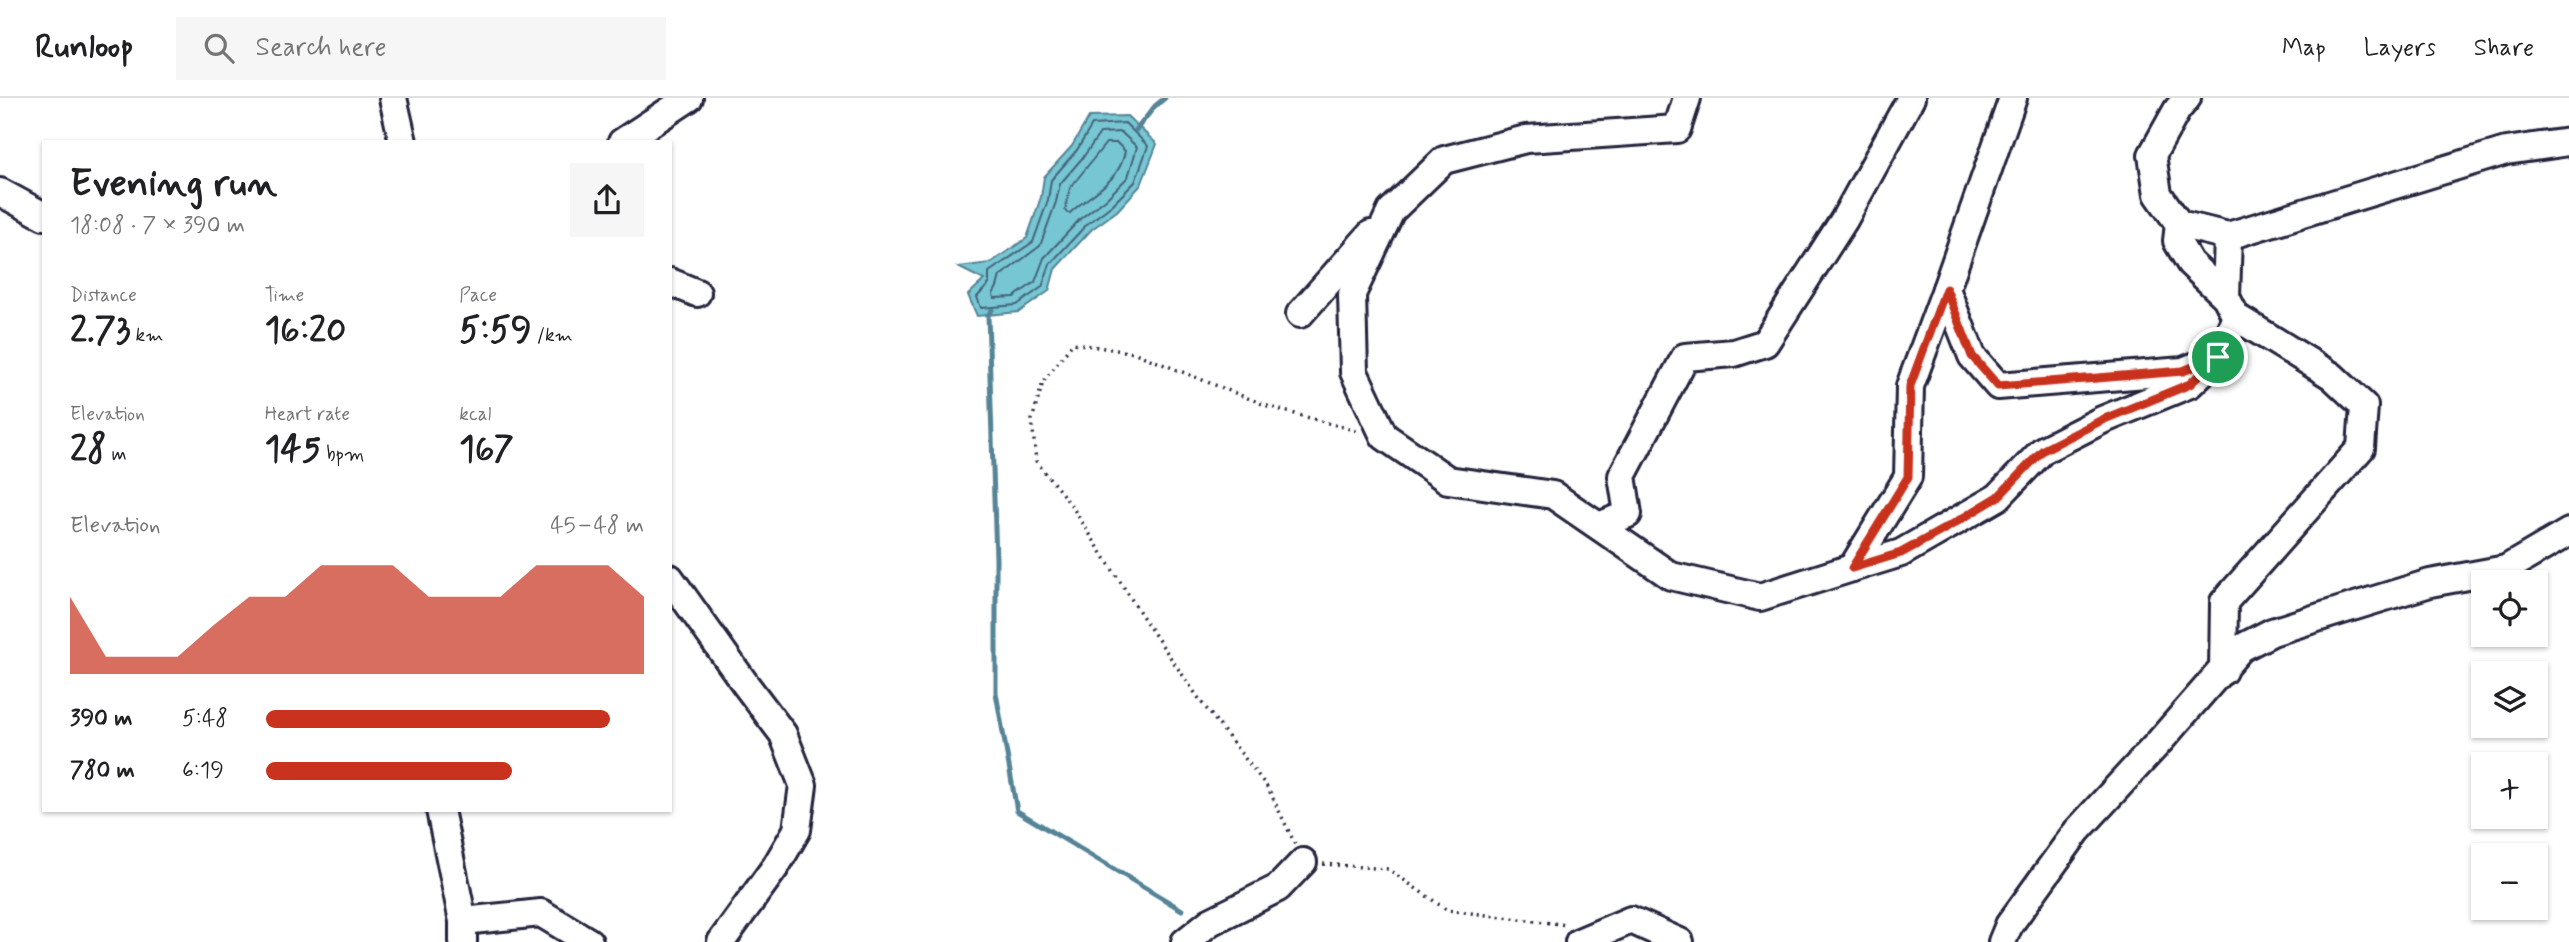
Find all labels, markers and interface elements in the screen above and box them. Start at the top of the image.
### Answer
search box [176,17,666,80]
text: Runloop [35,26,134,70]
icon: search [200,29,238,67]
text: Search here [256,31,386,65]
text: Map [2282,33,2326,64]
text: Layers [2364,33,2436,64]
text: Share [2474,33,2534,64]
text: Evening run [70,160,277,209]
button: share [570,163,644,237]
text: 18:08 · 7 × 390 m [70,211,245,241]
text: Distance [70,283,137,308]
text: Time [265,283,304,308]
text: Pace [459,283,497,308]
text: 2.73 [70,308,130,354]
text: 16:20 [265,308,346,354]
text: 5:59 [459,308,532,354]
text: km [130,323,163,348]
text: /km [532,323,573,348]
pin [2188,327,2248,387]
icon: arrive [2199,338,2237,376]
text: Elevation [70,402,145,427]
text: Heart rate [265,402,350,427]
text: kcal [459,402,491,427]
text: 28 [70,427,106,473]
text: 145 [265,427,321,473]
text: 167 [459,427,514,473]
text: m [106,442,127,467]
text: bpm [321,442,364,467]
text: Elevation [70,511,161,541]
text: 45–48 m [550,511,644,541]
map controls [2471,570,2548,920]
button: locate [2471,570,2548,647]
button: layers [2471,661,2548,738]
text: 390 m [70,704,132,734]
text: 5:48 [182,704,228,734]
button: + [2471,752,2548,829]
text: 780 m [70,756,135,786]
text: 6:19 [182,756,224,786]
button: − [2471,843,2548,920]

